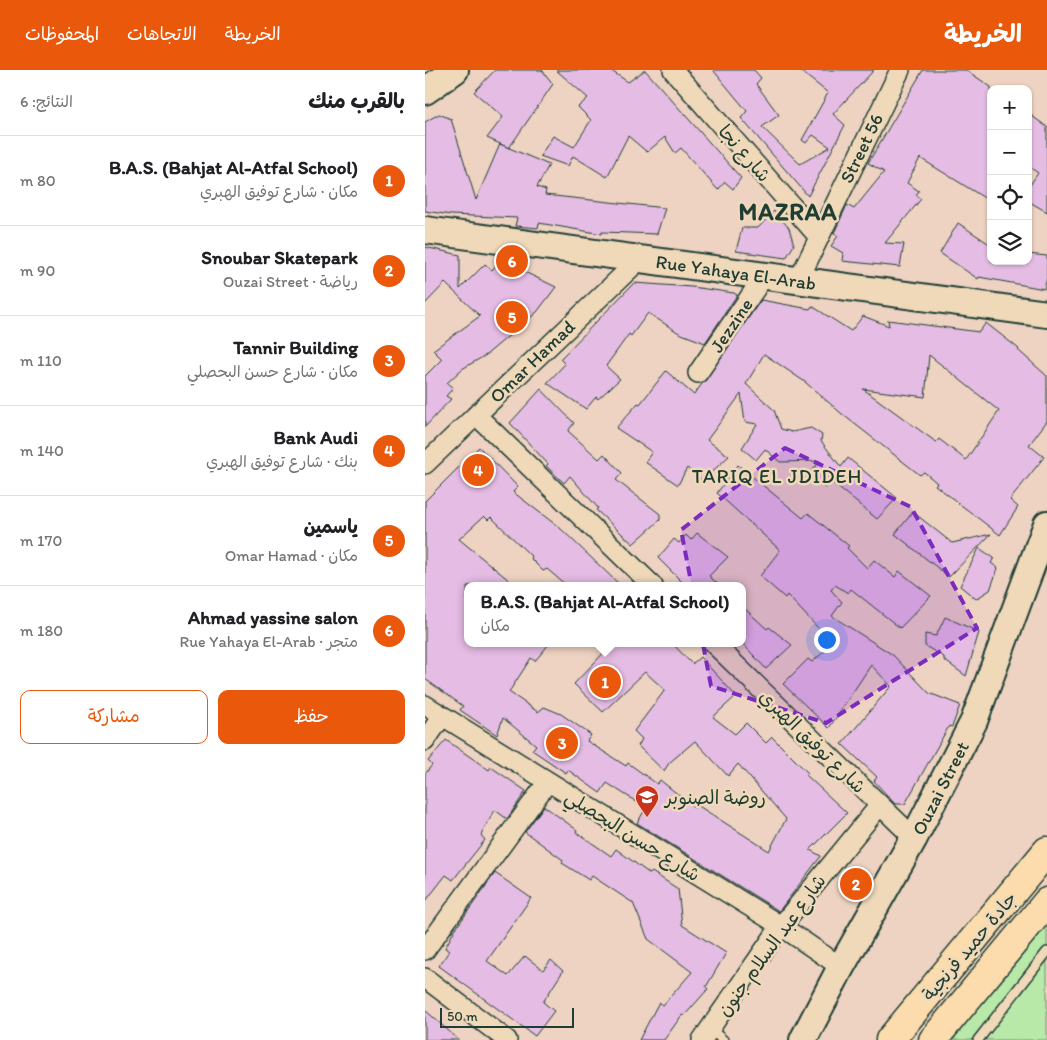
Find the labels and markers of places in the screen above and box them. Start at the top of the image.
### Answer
pin: 6 [496,242,528,280]
pin: 5 [496,298,528,336]
pin: 4 [462,451,494,489]
pin: 1 [589,663,621,701]
pin: 3 [546,724,578,762]
school or university icon: روضة الصنوبر [634,784,660,818]
place label: روضة الصنوبر [663,786,766,810]
pin: 2 [840,865,872,903]

